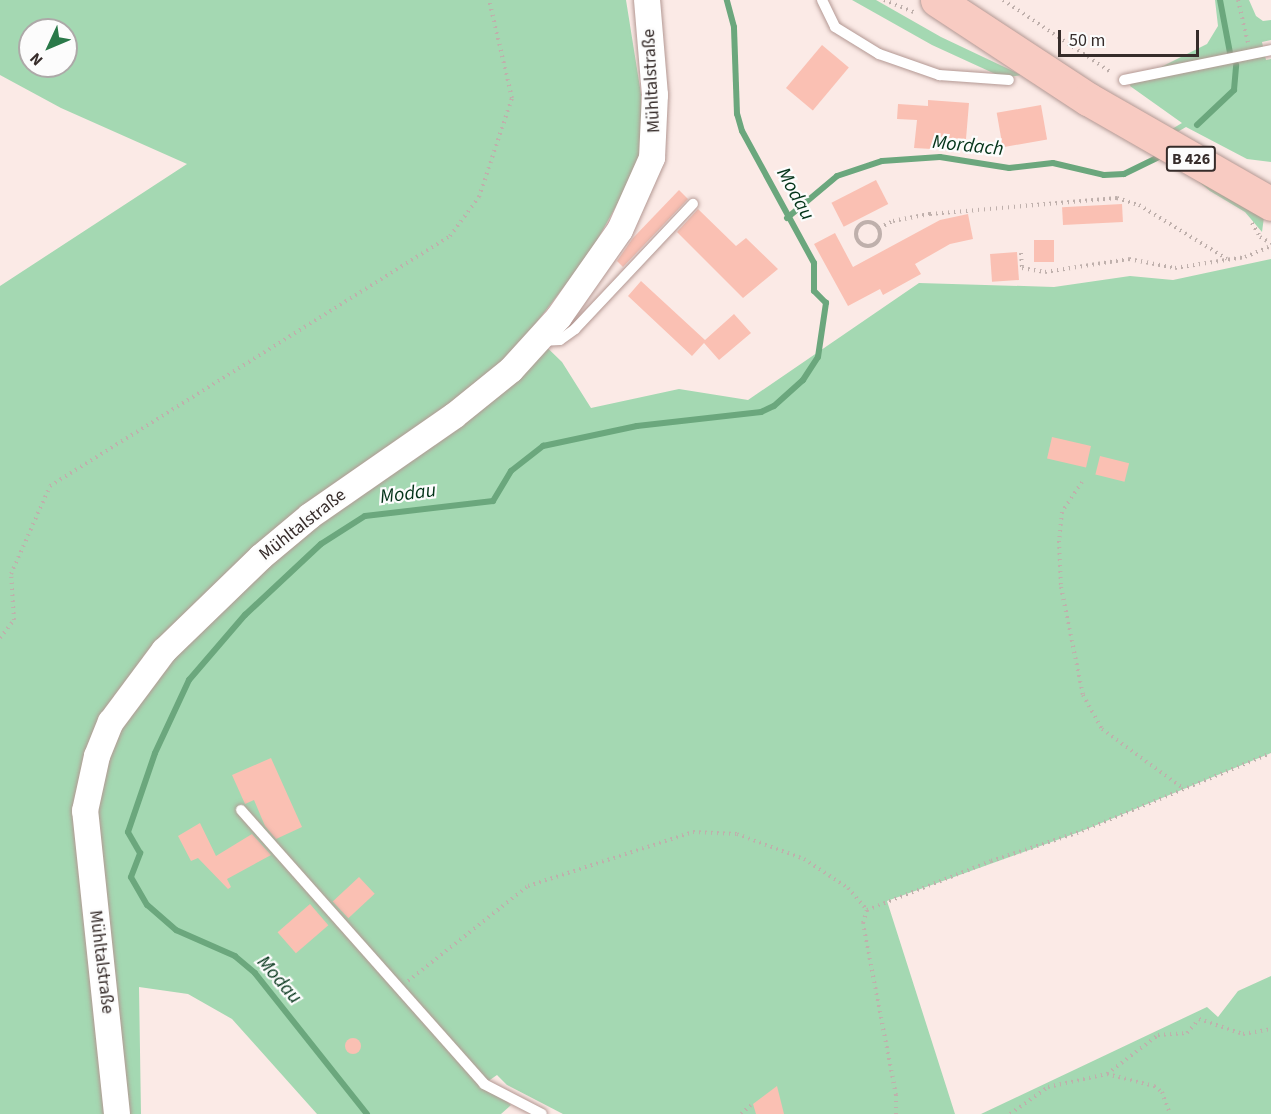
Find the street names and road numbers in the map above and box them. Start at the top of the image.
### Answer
street label: Mühltalstraße [638,28,666,134]
road number: B 426 [1166,146,1216,172]
street label: Mühltalstraße [255,484,351,566]
street label: Mühltalstraße [84,909,118,1015]

